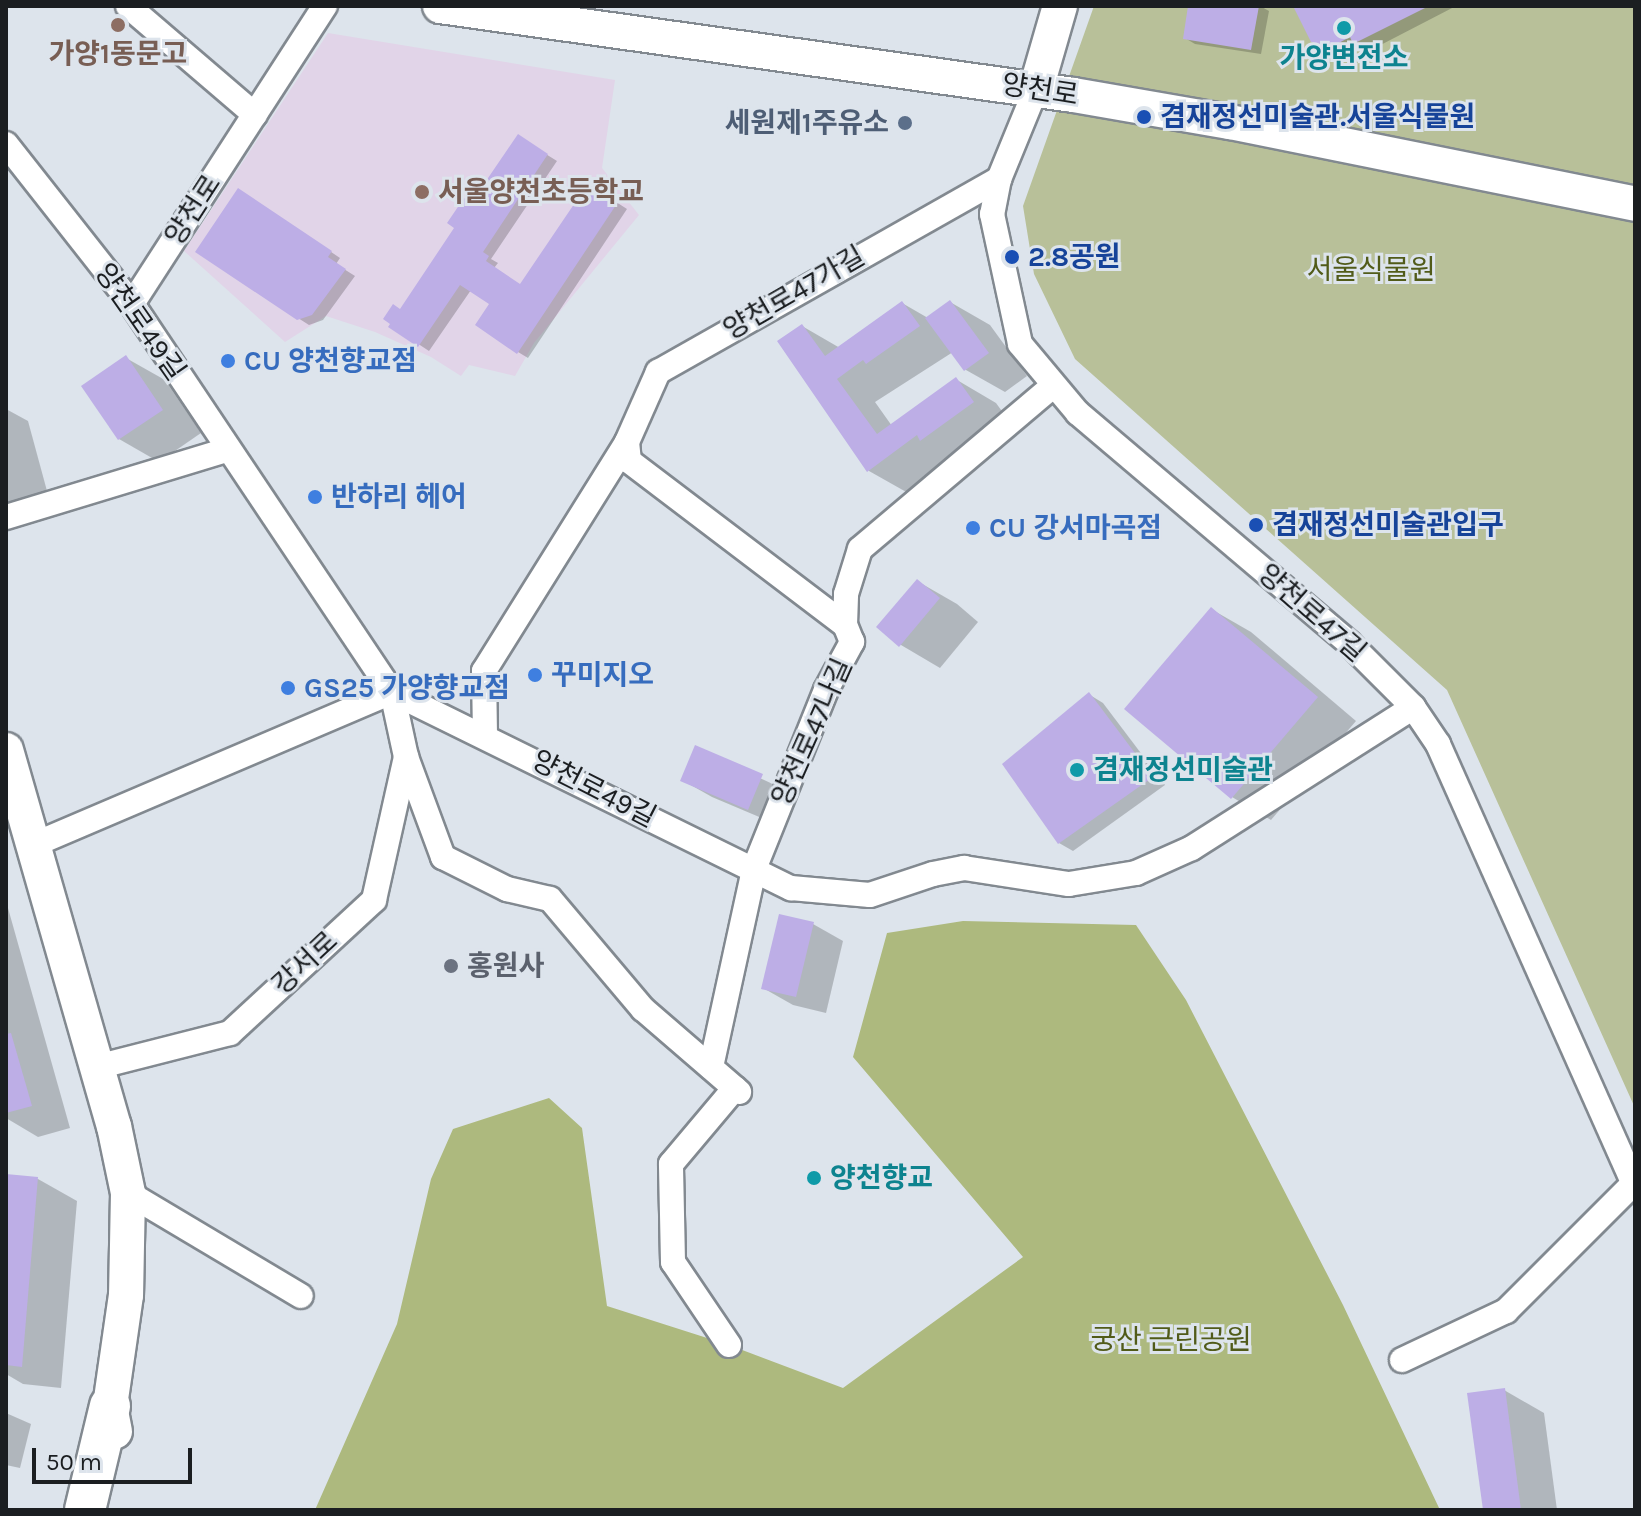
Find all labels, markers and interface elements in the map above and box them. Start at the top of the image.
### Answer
marker: 가양1동문고 [109,16,127,34]
marker: 가양변전소 [1335,19,1353,37]
place label: 가양1동문고 [49,37,187,71]
place label: 가양변전소 [1280,41,1408,75]
street label: 양천로 [999,67,1081,113]
place label: 겸재정선미술관.서울식물원 [1160,100,1475,134]
place label: 세원제1주유소 [724,106,889,140]
marker: 겸재정선미술관.서울식물원 [1135,108,1153,126]
marker: 세원제1주유소 [896,114,914,132]
street label: 양천로 [158,168,228,252]
place label: 서울양천초등학교 [438,175,644,209]
marker: 서울양천초등학교 [413,183,431,201]
street label: 양천로47가길 [717,239,871,347]
place label: 2.8공원 [1028,240,1121,274]
marker: 2.8공원 [1003,248,1021,266]
park label: 서울식물원 [1307,253,1435,287]
street label: 양천로49길 [88,257,192,387]
place label: CU 양천향교점 [244,344,417,378]
marker: CU 양천향교점 [219,352,237,370]
place label: 반하리 헤어 [331,480,467,514]
marker: 반하리 헤어 [306,488,324,506]
place label: 겸재정선미술관입구 [1272,508,1504,542]
place label: CU 강서마곡점 [989,511,1162,545]
marker: 겸재정선미술관입구 [1247,516,1265,534]
marker: CU 강서마곡점 [964,519,982,537]
street label: 양천로47길 [1251,557,1373,669]
street label: 양천로47나길 [765,653,859,811]
place label: 꾸미지오 [551,658,654,692]
marker: 꾸미지오 [526,666,544,684]
place label: GS25 가양향교점 [304,671,510,705]
marker: GS25 가양향교점 [279,679,297,697]
street label: 양천로49길 [526,743,662,835]
place label: 겸재정선미술관 [1093,753,1273,787]
marker: 겸재정선미술관 [1068,761,1086,779]
street label: 강서로 [265,924,345,1002]
place label: 홍원사 [467,949,544,983]
marker: 홍원사 [442,957,460,975]
place label: 양천향교 [830,1161,933,1195]
marker: 양천향교 [805,1169,823,1187]
park label: 궁산 근린공원 [1090,1323,1252,1357]
scale bar [36,1432,196,1482]
text: 50 m [46,1448,102,1476]

